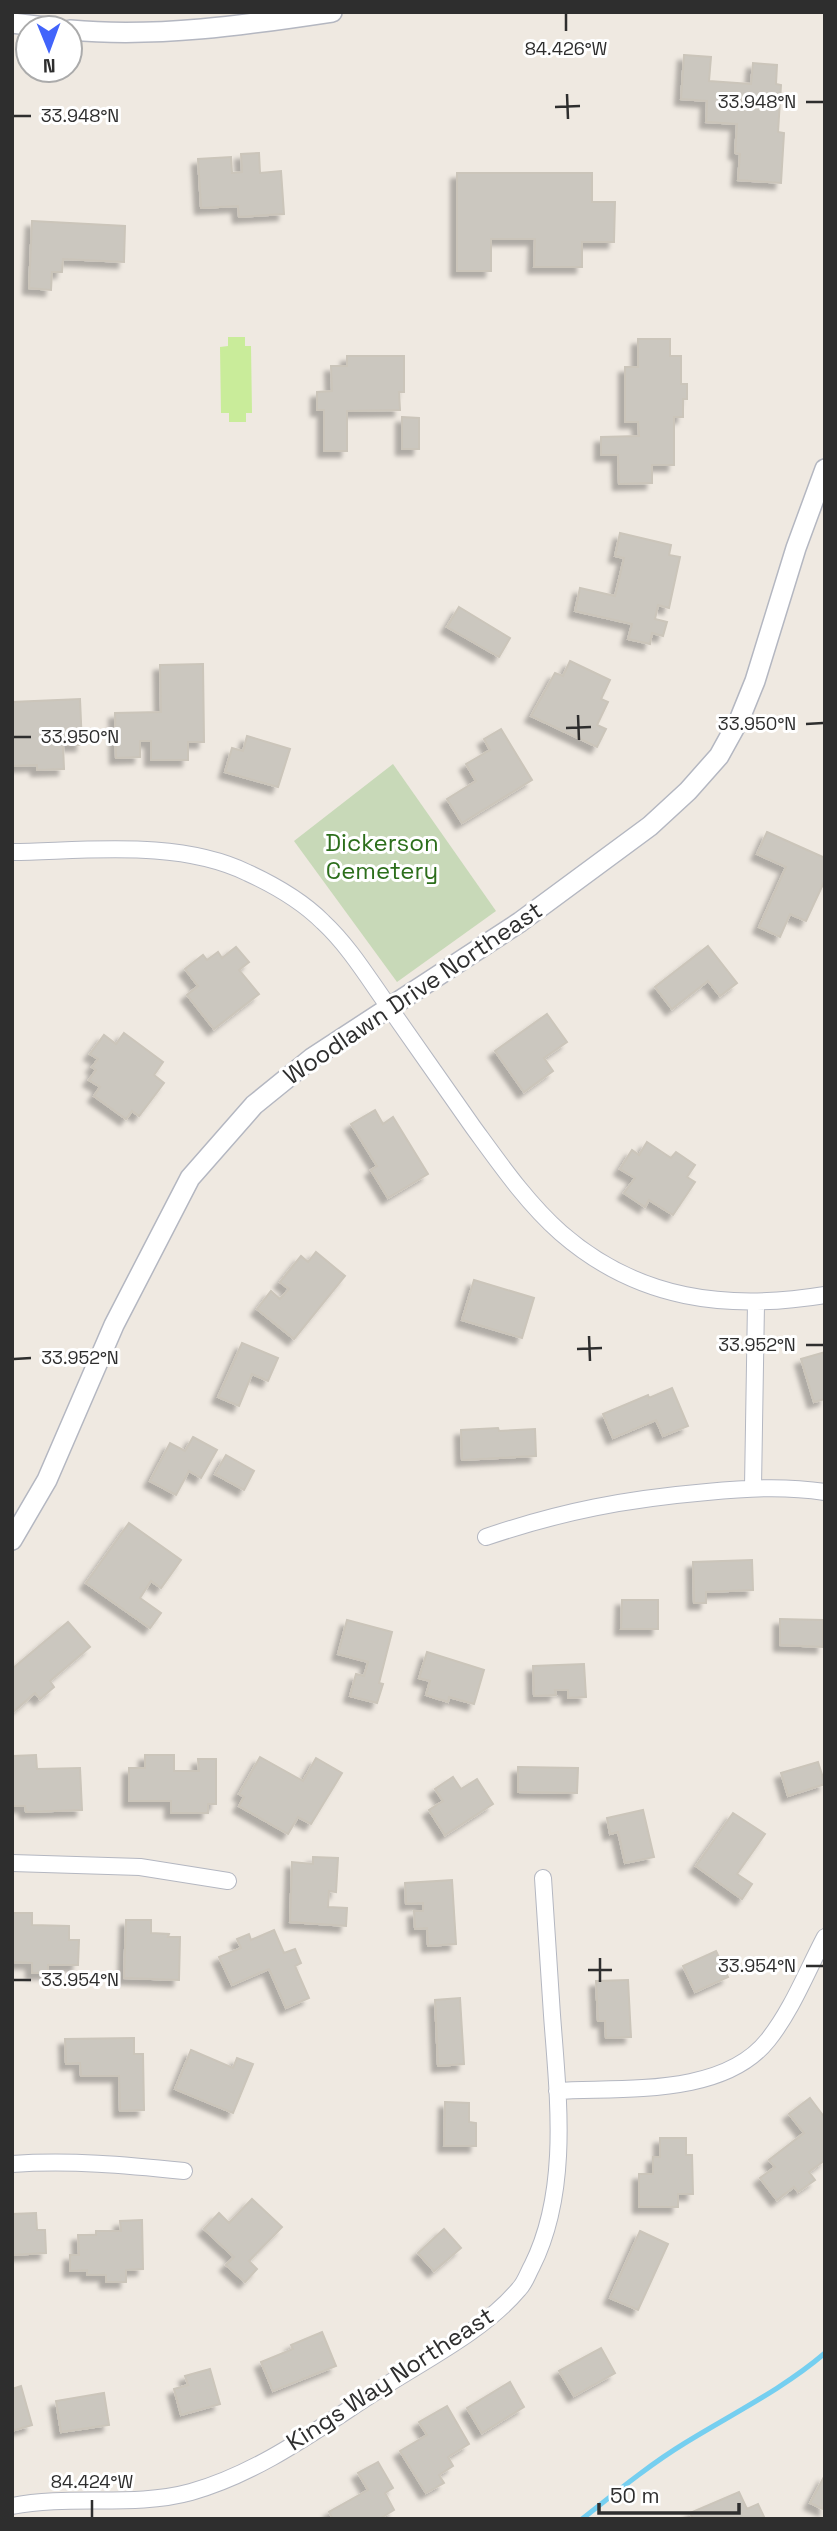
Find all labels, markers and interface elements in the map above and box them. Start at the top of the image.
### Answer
north arrow [14,14,84,84]
text: 84.426°W [525,37,608,60]
text: N [43,53,56,78]
text: 33.948°N [718,90,796,113]
text: 33.948°N [41,104,119,127]
text: 33.950°N [718,712,796,735]
text: 33.950°N [41,725,119,748]
park label: Dickerson Cemetery [325,827,439,886]
street label: Woodlawn Drive Northeast [277,894,548,1091]
text: 33.952°N [718,1333,796,1356]
text: 33.952°N [41,1346,119,1369]
text: 33.954°N [718,1954,796,1977]
text: 33.954°N [41,1968,119,1991]
street label: Kings Way Northeast [280,2300,499,2457]
text: 84.424°W [51,2470,133,2493]
scale bar [599,2472,739,2516]
text: 50 m [610,2482,660,2509]

